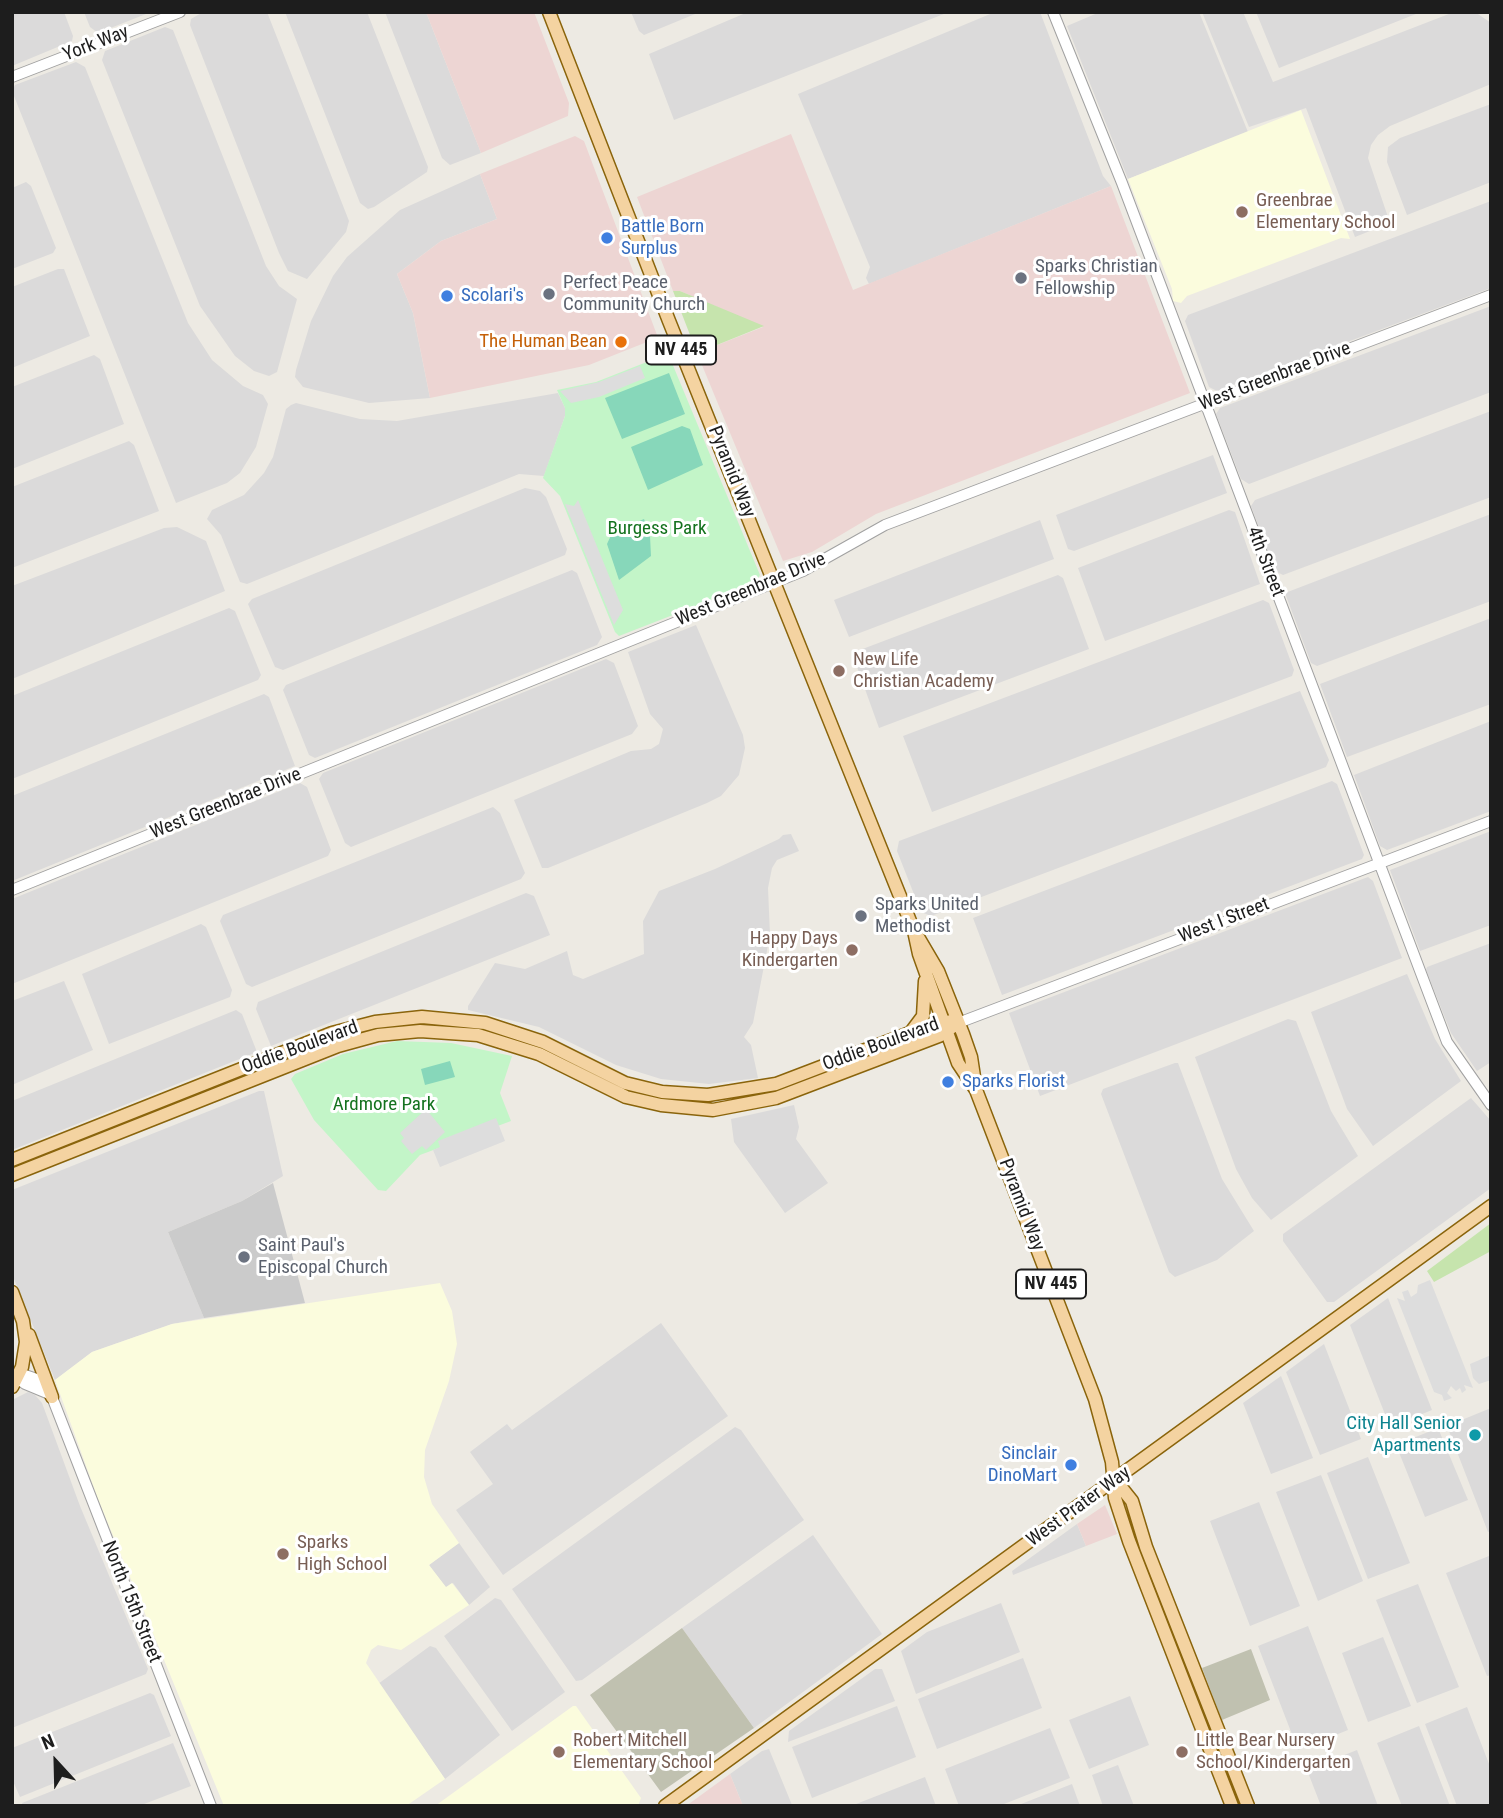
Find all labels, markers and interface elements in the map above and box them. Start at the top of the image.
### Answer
street label: York Way [60,21,132,67]
place label: Greenbrae Elementary School [1256,190,1395,234]
marker: Greenbrae Elementary School [1234,204,1250,220]
place label: Battle Born Surplus [621,216,704,260]
marker: Battle Born Surplus [599,230,615,246]
place label: Sparks Christian Fellowship [1035,256,1158,300]
marker: Sparks Christian Fellowship [1013,270,1029,286]
place label: Perfect Peace Community Church [563,272,705,316]
place label: Scolari's [461,285,524,307]
marker: Perfect Peace Community Church [541,286,557,302]
marker: Scolari's [439,288,455,304]
place label: The Human Bean [479,331,607,353]
marker: The Human Bean [613,334,629,350]
road number: NV 445 [646,336,716,364]
street label: West Greenbrae Drive [1196,338,1354,416]
street label: Pyramid Way [702,423,760,521]
park label: Burgess Park [607,518,707,540]
street label: 4th Street [1241,524,1289,600]
street label: West Greenbrae Drive [673,548,829,632]
place label: New Life Christian Academy [853,649,994,693]
marker: New Life Christian Academy [831,663,847,679]
street label: West Greenbrae Drive [147,763,305,845]
street label: West I Street [1175,893,1273,949]
place label: Sparks United Methodist [875,894,979,938]
marker: Sparks United Methodist [853,908,869,924]
place label: Happy Days Kindergarten [742,928,838,972]
marker: Happy Days Kindergarten [844,942,860,958]
street label: Oddie Boulevard [820,1013,942,1077]
street label: Oddie Boulevard [239,1016,361,1080]
place label: Sparks Florist [962,1071,1065,1093]
marker: Sparks Florist [940,1074,956,1090]
park label: Ardmore Park [333,1094,435,1116]
street label: Pyramid Way [993,1156,1049,1254]
place label: Saint Paul's Episcopal Church [258,1235,388,1279]
marker: Saint Paul's Episcopal Church [236,1249,252,1265]
road number: NV 445 [1016,1269,1086,1298]
place label: City Hall Senior Apartments [1346,1413,1461,1457]
marker: City Hall Senior Apartments [1467,1427,1483,1443]
place label: Sinclair DinoMart [988,1443,1057,1487]
marker: Sinclair DinoMart [1063,1457,1079,1473]
street label: West Prater Way [1023,1462,1135,1552]
place label: Sparks High School [297,1532,387,1576]
street label: North 15th Street [96,1538,166,1666]
marker: Sparks High School [275,1546,291,1562]
north arrow [21,1727,91,1797]
text: N [38,1729,58,1755]
place label: Robert Mitchell Elementary School [573,1730,712,1774]
place label: Little Bear Nursery School/Kindergarten [1196,1730,1351,1774]
marker: Robert Mitchell Elementary School [551,1744,567,1760]
marker: Little Bear Nursery School/Kindergarten [1174,1744,1190,1760]

